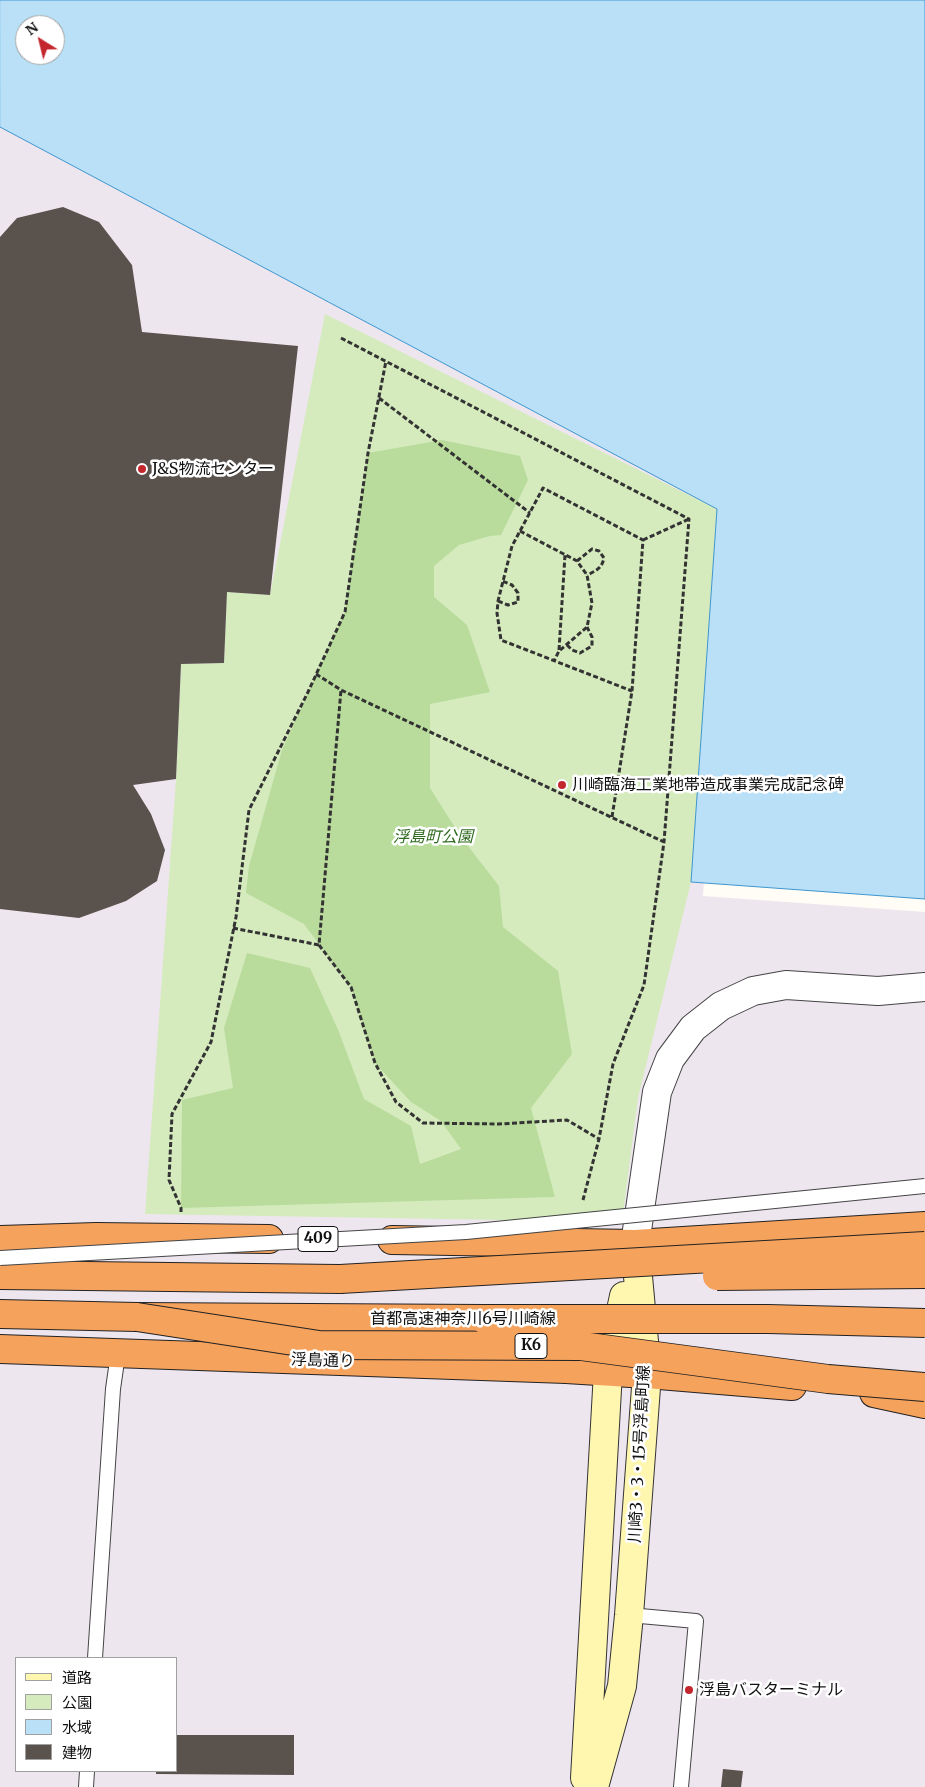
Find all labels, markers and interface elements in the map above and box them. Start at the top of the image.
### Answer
north arrow [15,15,65,65]
text: N [22,18,42,39]
place label: J&S物流センター [152,459,274,479]
marker: J&S物流センター [136,463,148,475]
place label: 川崎臨海工業地帯造成事業完成記念碑 [572,775,844,795]
marker: 川崎臨海工業地帯造成事業完成記念碑 [556,779,568,791]
park label: 浮島町公園 [393,827,473,847]
road number: 409 [298,1226,338,1252]
street label: 首都高速神奈川6号川崎線 [370,1309,556,1329]
road number: K6 [515,1334,547,1358]
street label: 浮島通り [291,1350,355,1372]
street label: 川崎3・3・15号浮島町線 [626,1364,654,1544]
legend [15,1657,178,1772]
text: 道路 [62,1668,92,1687]
place label: 浮島バスターミナル [699,1680,843,1700]
marker: 浮島バスターミナル [683,1684,695,1696]
text: 公園 [62,1693,92,1712]
text: 水域 [62,1718,92,1737]
text: 建物 [62,1743,92,1762]

